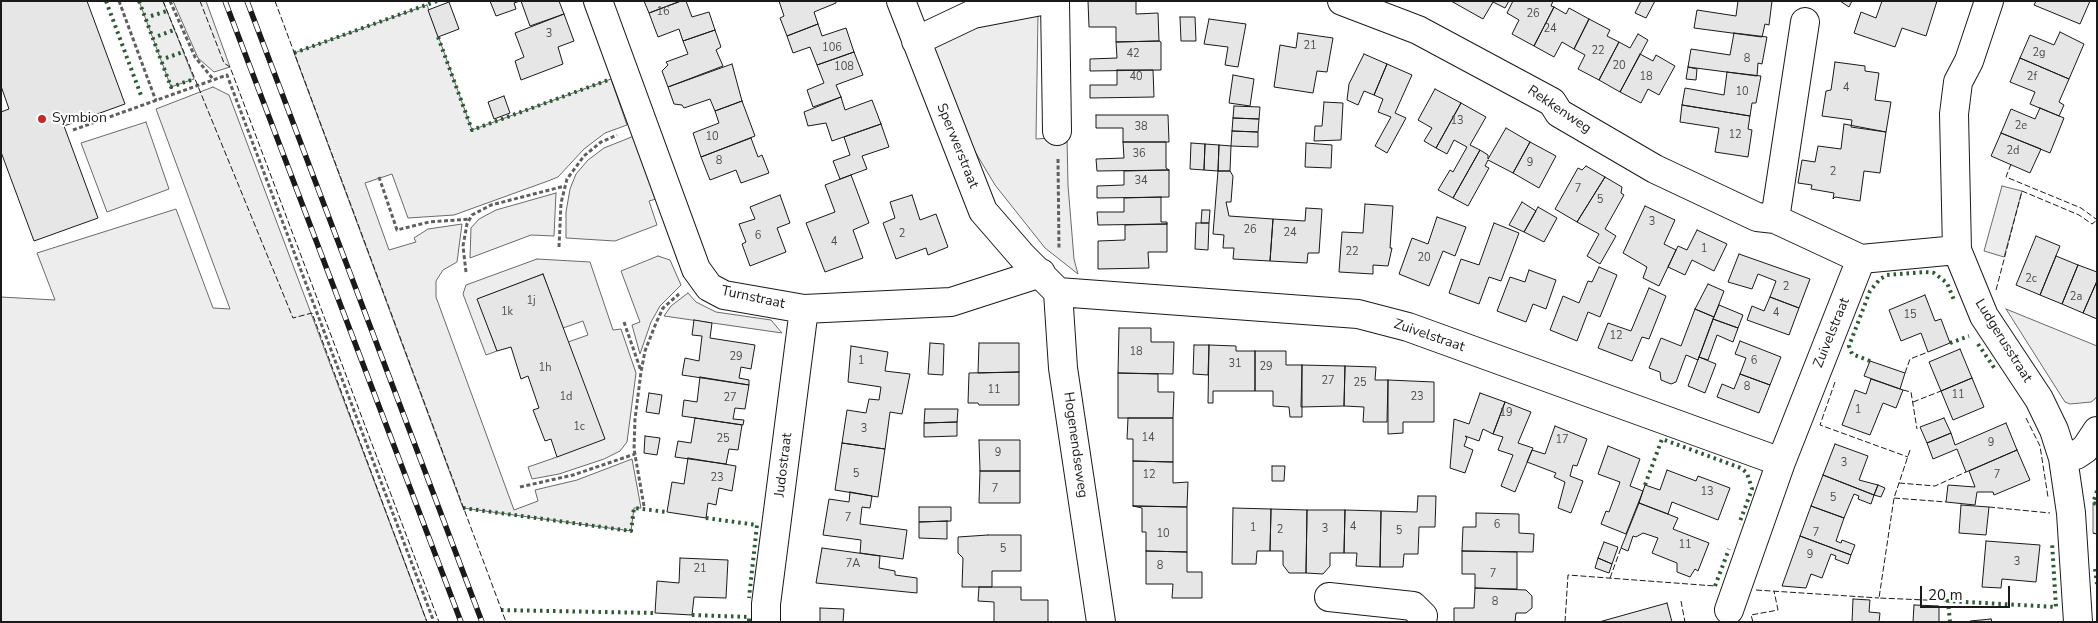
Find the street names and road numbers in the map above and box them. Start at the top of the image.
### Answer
street label: Rekkenweg [1524,83,1594,137]
street label: Sperwerstraat [932,101,982,191]
street label: Turnstraat [720,283,786,313]
street label: Zuivelstraat [1810,296,1854,370]
street label: Ludgerusstraat [1971,296,2035,386]
street label: Zuivelstraat [1391,316,1467,356]
street label: Hogenendseweg [1059,391,1091,499]
street label: Judostraat [772,432,796,498]

